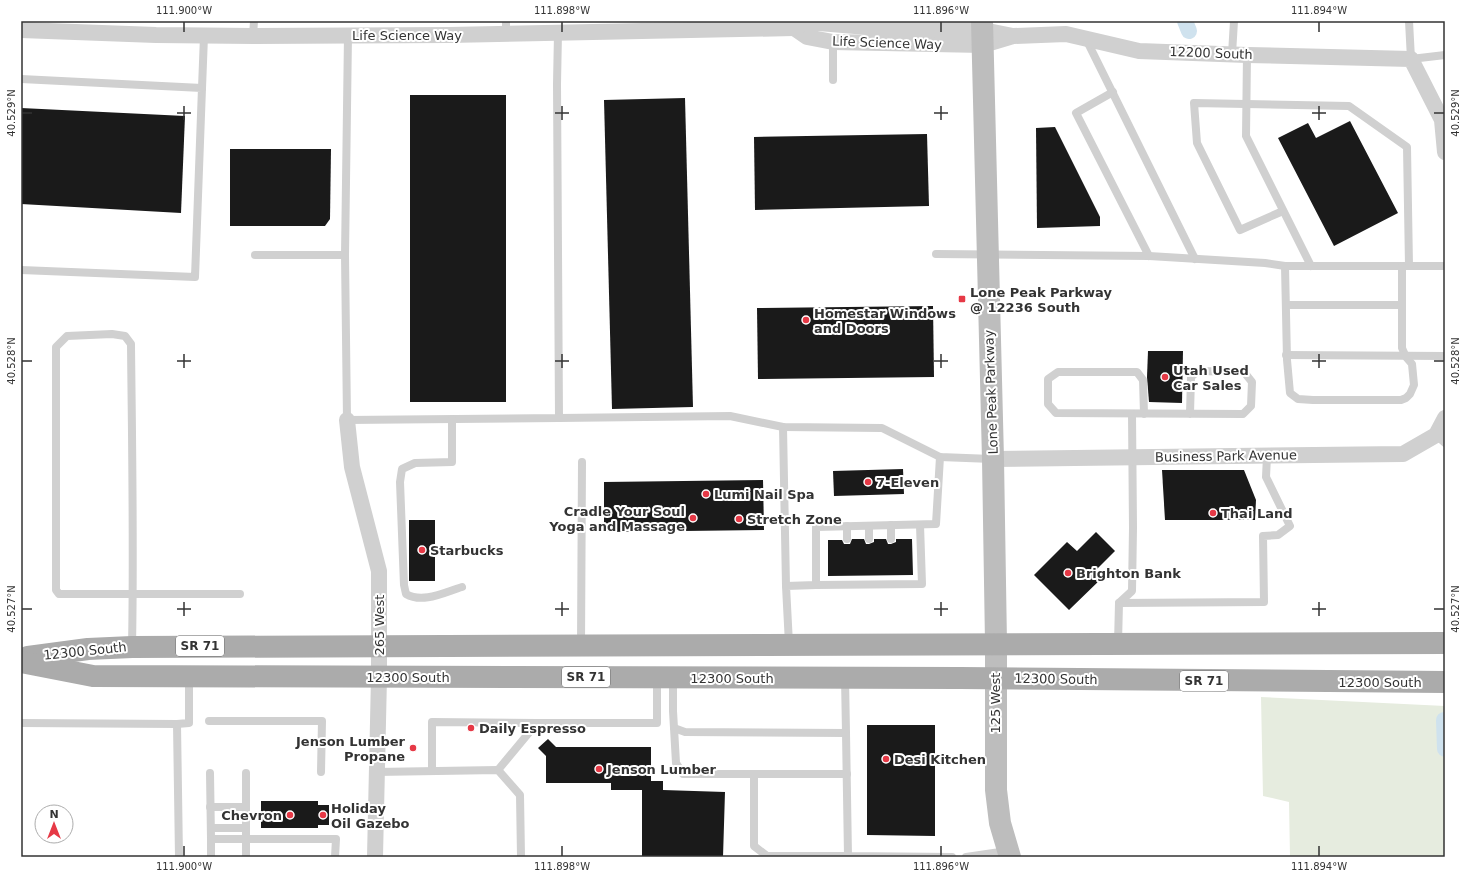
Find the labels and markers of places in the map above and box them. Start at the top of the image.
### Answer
place label: Lone Peak Parkway @ 12236 South [970,285,1112,315]
marker: Lone Peak Parkway @ 12236 South [957,294,967,304]
place label: Homestar Windows and Doors [814,306,956,336]
marker: Homestar Windows and Doors [801,315,811,325]
place label: Utah Used Car Sales [1173,363,1249,393]
marker: Utah Used Car Sales [1160,372,1170,382]
place label: 7-Eleven [876,475,939,490]
marker: 7-Eleven [863,477,873,487]
place label: Lumi Nail Spa [714,487,815,502]
marker: Lumi Nail Spa [701,489,711,499]
place label: Cradle Your Soul Yoga and Massage [548,504,685,534]
place label: Thai Land [1221,506,1293,521]
marker: Thai Land [1208,508,1218,518]
place label: Stretch Zone [747,512,842,527]
marker: Cradle Your Soul Yoga and Massage [688,513,698,523]
marker: Stretch Zone [734,514,744,524]
place label: Starbucks [430,543,504,558]
marker: Starbucks [417,545,427,555]
place label: Brighton Bank [1076,566,1181,581]
marker: Brighton Bank [1063,568,1073,578]
place label: Daily Espresso [479,721,586,736]
marker: Daily Espresso [466,723,476,733]
place label: Jenson Lumber Propane [295,734,406,764]
marker: Jenson Lumber Propane [408,743,418,753]
place label: Desi Kitchen [894,752,986,767]
marker: Desi Kitchen [881,754,891,764]
place label: Jenson Lumber [606,762,717,777]
marker: Jenson Lumber [594,764,604,774]
place label: Holiday Oil Gazebo [331,801,410,831]
place label: Chevron [221,808,282,823]
marker: Chevron [285,810,295,820]
marker: Holiday Oil Gazebo [318,810,328,820]

